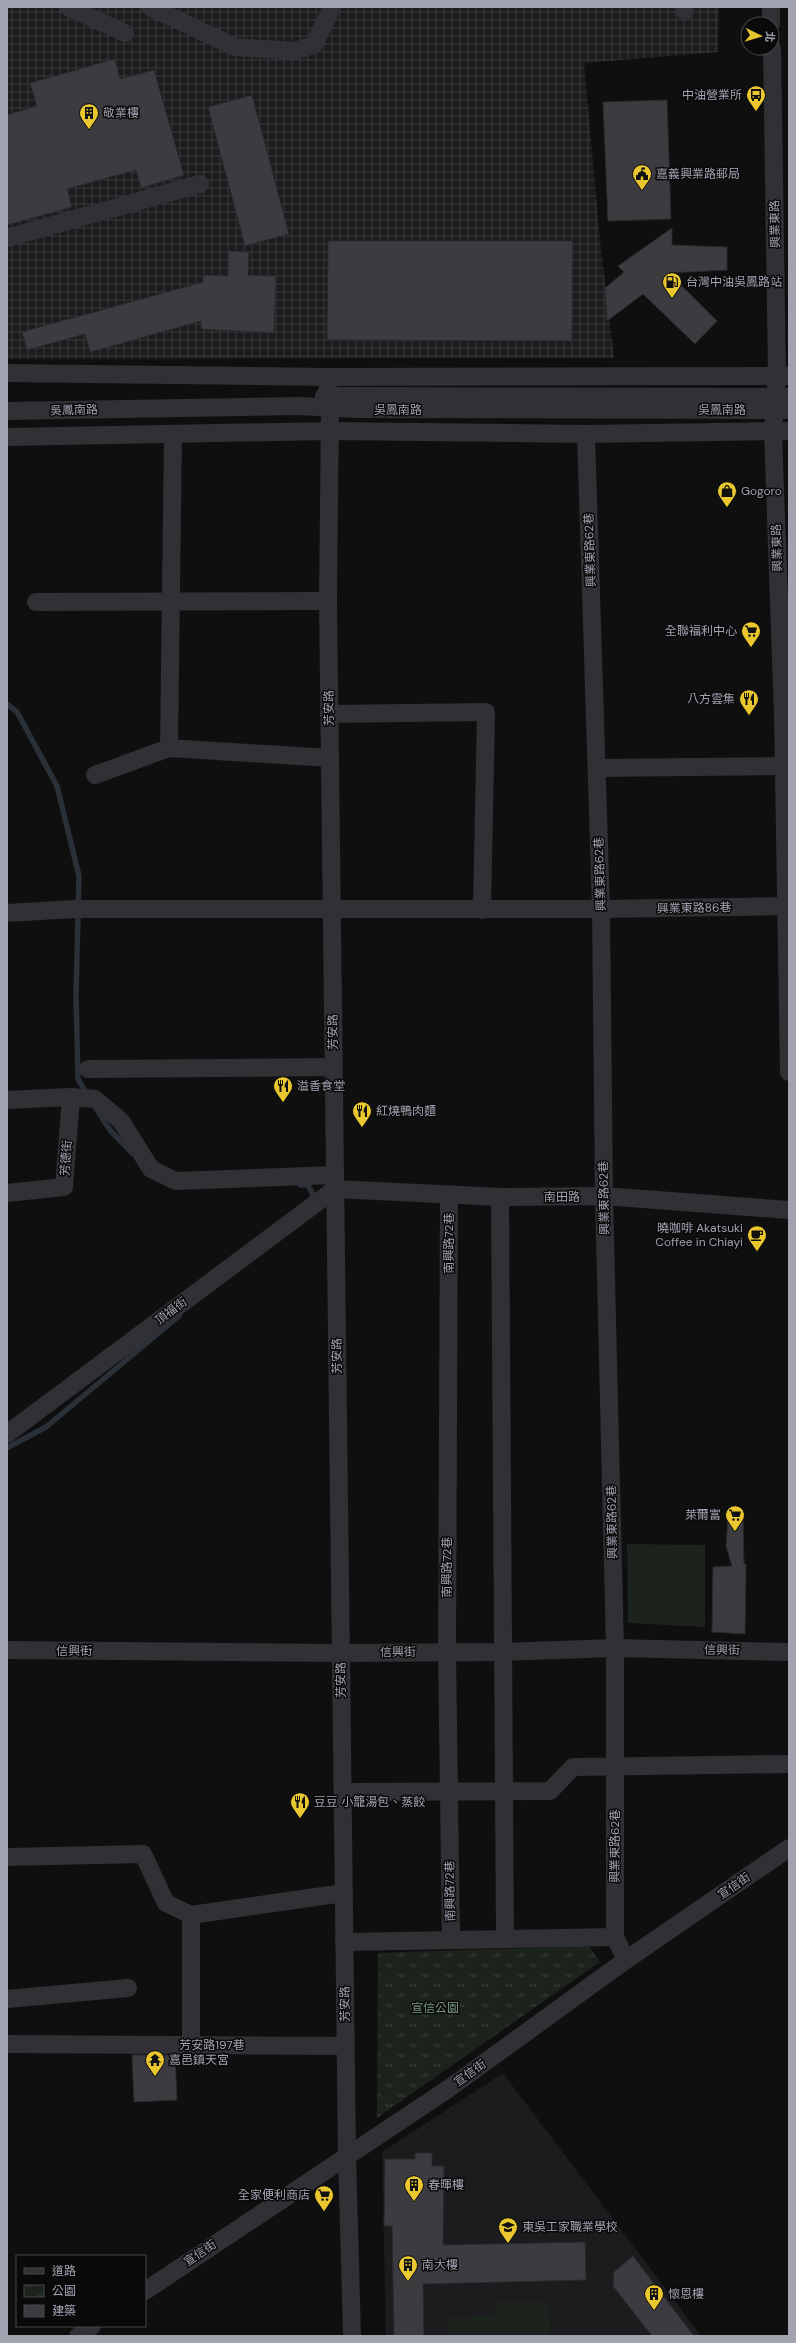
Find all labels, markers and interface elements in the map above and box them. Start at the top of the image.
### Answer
north arrow [740,16,780,56]
text: 北 [763,31,777,43]
bus stop icon: 中油營業所 [745,84,767,112]
place label: 中油營業所 [682,87,742,103]
building icon: 敬業樓 [78,102,100,130]
place label: 敬業樓 [103,105,139,121]
public building icon: 嘉義興業路郵局 [631,163,653,191]
place label: 嘉義興業路郵局 [656,166,740,182]
street label: 興業東路 [767,200,783,248]
fuel station icon: 台灣中油吳鳳路站 [661,271,683,299]
place label: 台灣中油吳鳳路站 [686,274,782,290]
street label: 吳鳳南路 [50,402,98,418]
street label: 吳鳳南路 [374,402,422,418]
street label: 吳鳳南路 [698,402,746,418]
shop icon: Gogoro [716,480,738,508]
place label: Gogoro [741,483,782,499]
street label: 興業東路62巷 [581,513,599,587]
street label: 興業東路 [768,524,786,572]
supermarket icon: 全聯福利中心 [740,620,762,648]
place label: 全聯福利中心 [665,623,737,639]
restaurant icon: 八方雲集 [738,688,760,716]
street label: 芳安路 [321,690,337,726]
place label: 八方雲集 [687,691,735,707]
street label: 興業東路62巷 [591,837,609,911]
street label: 興業東路86巷 [656,899,732,917]
street label: 芳安路 [325,1014,341,1050]
restaurant icon: 溢香食堂 [272,1075,294,1103]
place label: 溢香食堂 [297,1078,345,1094]
restaurant icon: 紅燒鴨肉麵 [351,1100,373,1128]
place label: 紅燒鴨肉麵 [376,1103,436,1119]
street label: 芳德街 [57,1139,75,1177]
street label: 興業東路62巷 [595,1161,613,1235]
street label: 南田路 [544,1189,580,1205]
street label: 南興路72巷 [441,1212,457,1274]
place label: 曉咖啡 Akatsuki Coffee in Chiayi [655,1220,743,1250]
cafe icon: 曉咖啡 Akatsuki Coffee in Chiayi [746,1224,768,1252]
street label: 頂福街 [152,1294,190,1328]
street label: 芳安路 [329,1338,345,1374]
street label: 興業東路62巷 [603,1485,621,1559]
supermarket icon: 萊爾富 [724,1504,746,1532]
place label: 萊爾富 [685,1507,721,1523]
street label: 南興路72巷 [439,1536,455,1598]
street label: 信興街 [704,1642,740,1658]
street label: 信興街 [56,1643,92,1659]
street label: 信興街 [380,1644,416,1660]
street label: 芳安路 [333,1662,349,1698]
restaurant icon: 豆豆 小籠湯包、蒸餃 [289,1791,311,1819]
place label: 豆豆 小籠湯包、蒸餃 [314,1794,425,1810]
street label: 興業東路62巷 [607,1809,623,1883]
street label: 南興路72巷 [441,1860,459,1922]
street label: 宣信街 [715,1869,753,1903]
street label: 芳安路 [337,1986,353,2022]
park label: 宣信公園 [411,2000,459,2016]
street label: 芳安路197巷 [179,2037,245,2053]
temple icon: 嘉邑鎮天宮 [144,2049,166,2077]
place label: 嘉邑鎮天宮 [169,2052,229,2068]
street label: 宣信街 [451,2056,489,2090]
building icon: 春暉樓 [403,2174,425,2202]
place label: 春暉樓 [428,2177,464,2193]
supermarket icon: 全家便利商店 [313,2184,335,2212]
place label: 全家便利商店 [238,2187,310,2203]
school or university icon: 東吳工家職業學校 [497,2216,519,2244]
place label: 東吳工家職業學校 [522,2219,618,2235]
street label: 宣信街 [181,2236,219,2270]
building icon: 南大樓 [397,2254,419,2282]
legend [16,2255,146,2327]
place label: 南大樓 [422,2257,458,2273]
text: 道路 [52,2263,76,2279]
text: 公園 [52,2283,76,2299]
building icon: 懷恩樓 [643,2283,665,2311]
place label: 懷恩樓 [668,2286,704,2302]
text: 建築 [52,2303,76,2319]

